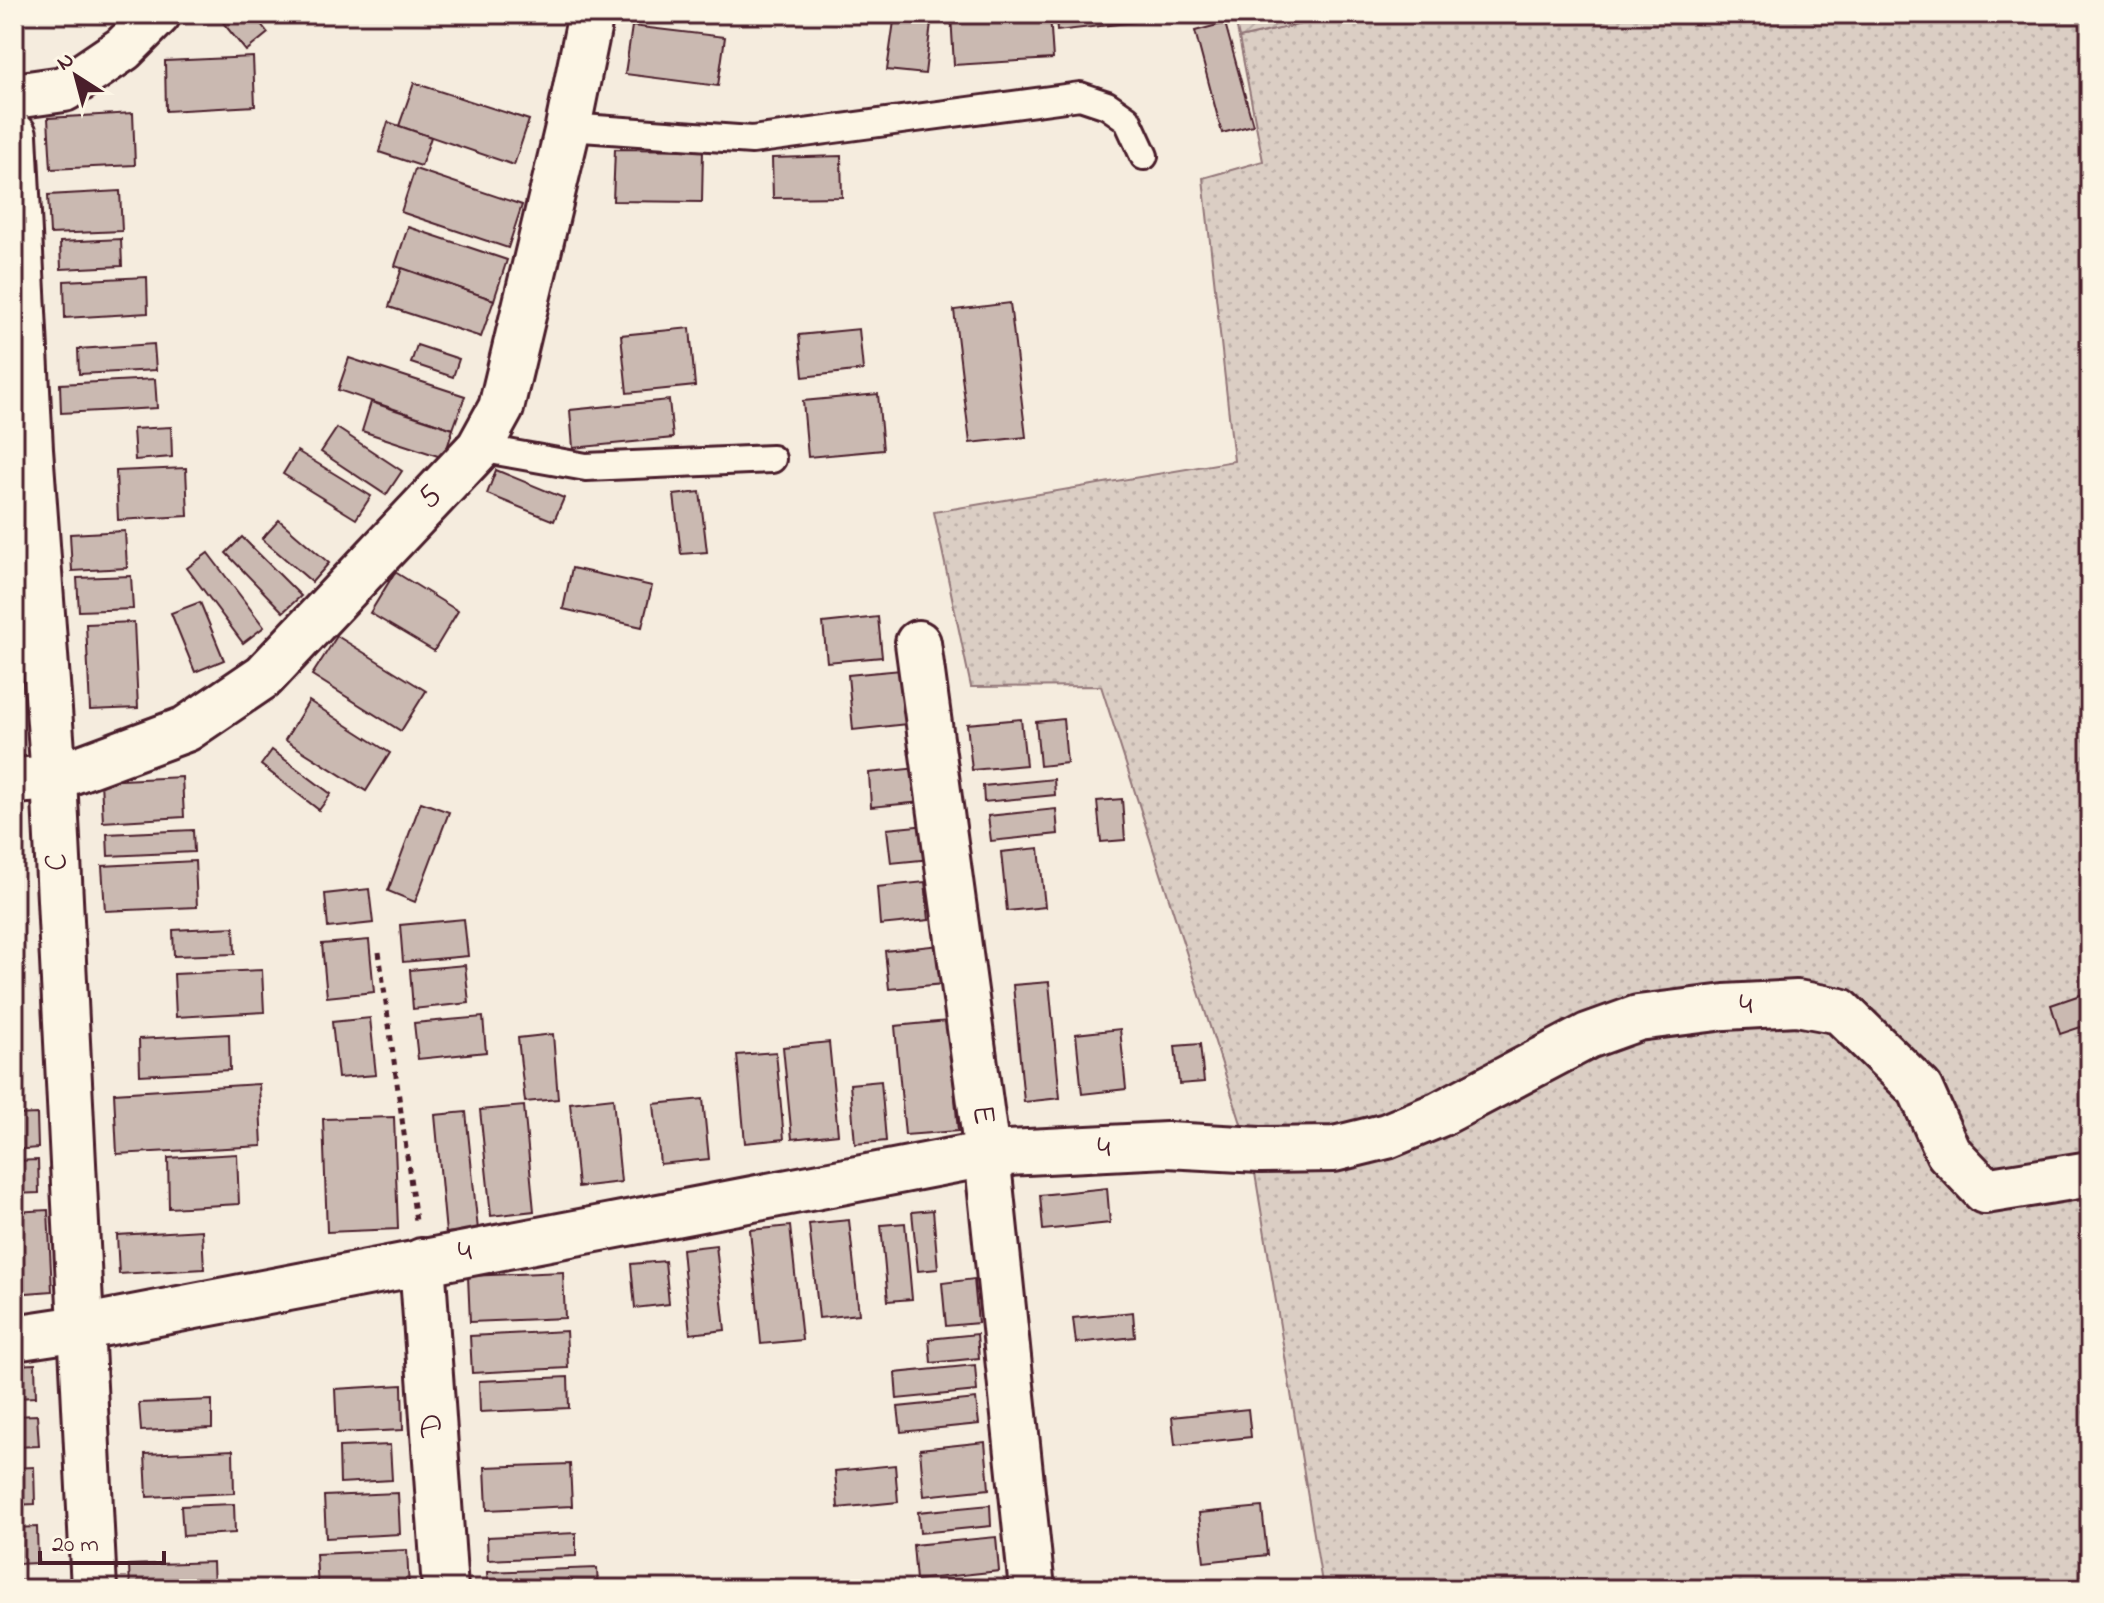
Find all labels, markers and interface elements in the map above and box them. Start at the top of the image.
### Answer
north arrow [36,36,116,116]
text: N [51,45,81,80]
street label: 5 [408,475,454,521]
street label: C [34,852,82,872]
street label: 4 [1738,982,1754,1030]
street label: E [957,1102,1007,1128]
street label: 4 [1096,1125,1112,1173]
street label: 4 [454,1229,476,1277]
street label: D [409,1412,457,1439]
scale bar [40,1515,164,1565]
text: 20 m [52,1528,99,1563]

